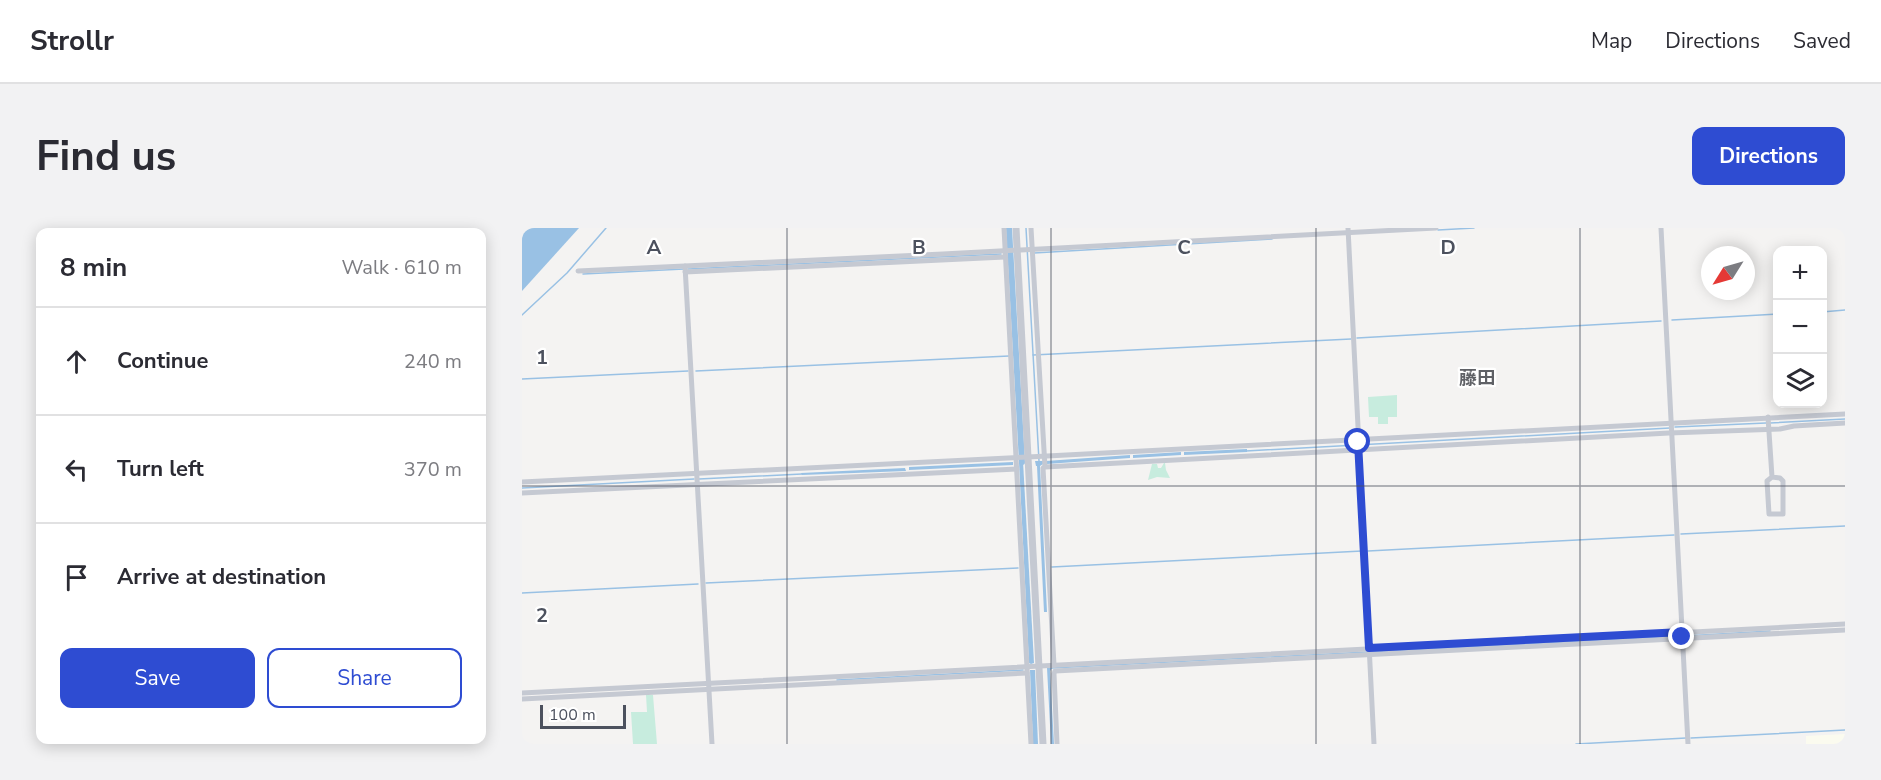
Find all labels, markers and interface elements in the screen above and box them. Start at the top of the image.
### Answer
text: Strollr [30,22,114,60]
text: Map [1591,27,1632,55]
text: Directions [1665,27,1760,55]
text: Saved [1793,27,1851,55]
button: Directions [1692,127,1845,185]
text: Find us [36,128,176,185]
text: A [647,234,662,261]
text: B [912,234,926,261]
text: C [1177,234,1191,261]
text: D [1440,234,1456,261]
north arrow [1701,246,1755,300]
map controls [1773,246,1827,408]
button: + [1773,246,1827,300]
text: 8 min [60,250,127,285]
text: Walk · 610 m [342,254,462,281]
button: − [1773,300,1827,354]
text: 1 [536,344,548,371]
icon: ahead [60,345,93,378]
text: Continue [117,346,208,376]
text: 240 m [404,348,462,375]
button: layers [1773,354,1827,408]
district label: 藤田 [1459,366,1495,390]
route start [1344,428,1370,454]
icon: left [60,453,93,486]
text: Turn left [117,454,204,484]
text: 370 m [404,456,462,483]
icon: arrive [60,561,93,594]
text: Arrive at destination [117,562,326,592]
text: 2 [536,602,548,629]
route end [1668,623,1694,649]
button: Save [60,648,255,708]
button: Share [267,648,462,708]
scale bar [540,702,626,730]
text: 100 m [549,704,596,726]

